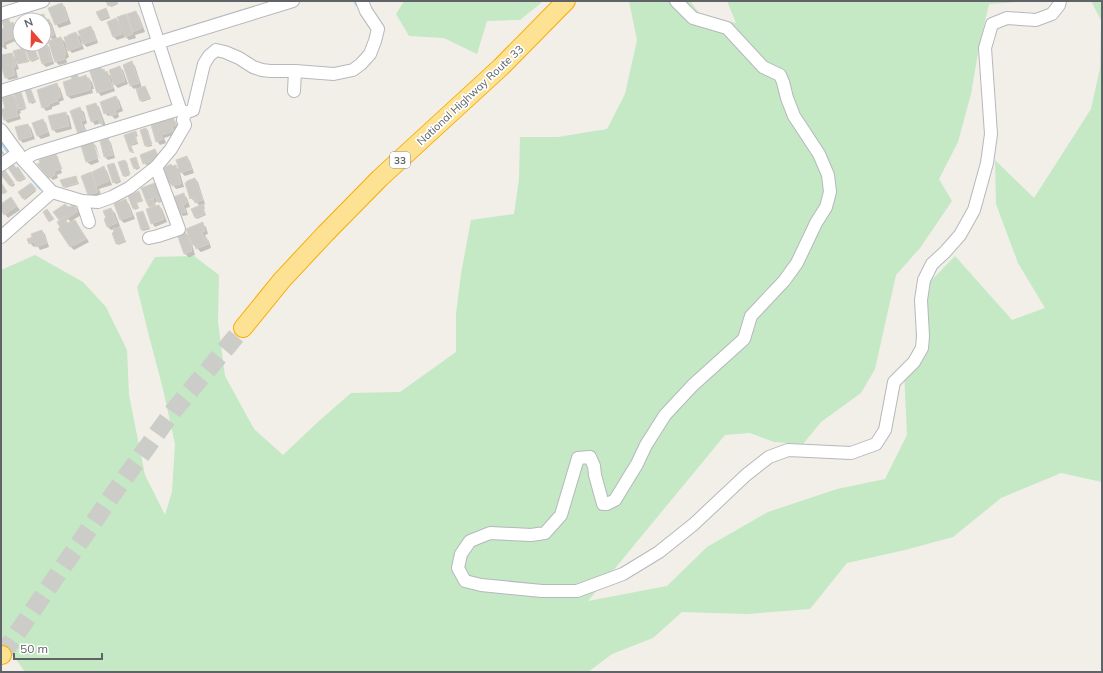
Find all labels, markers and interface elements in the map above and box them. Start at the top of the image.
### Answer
north arrow [12,12,52,52]
text: N [22,15,35,31]
street label: National Highway Route 33 [414,42,526,148]
road number: 33 [390,152,410,168]
scale bar [14,635,102,661]
text: 50 m [20,641,48,656]

